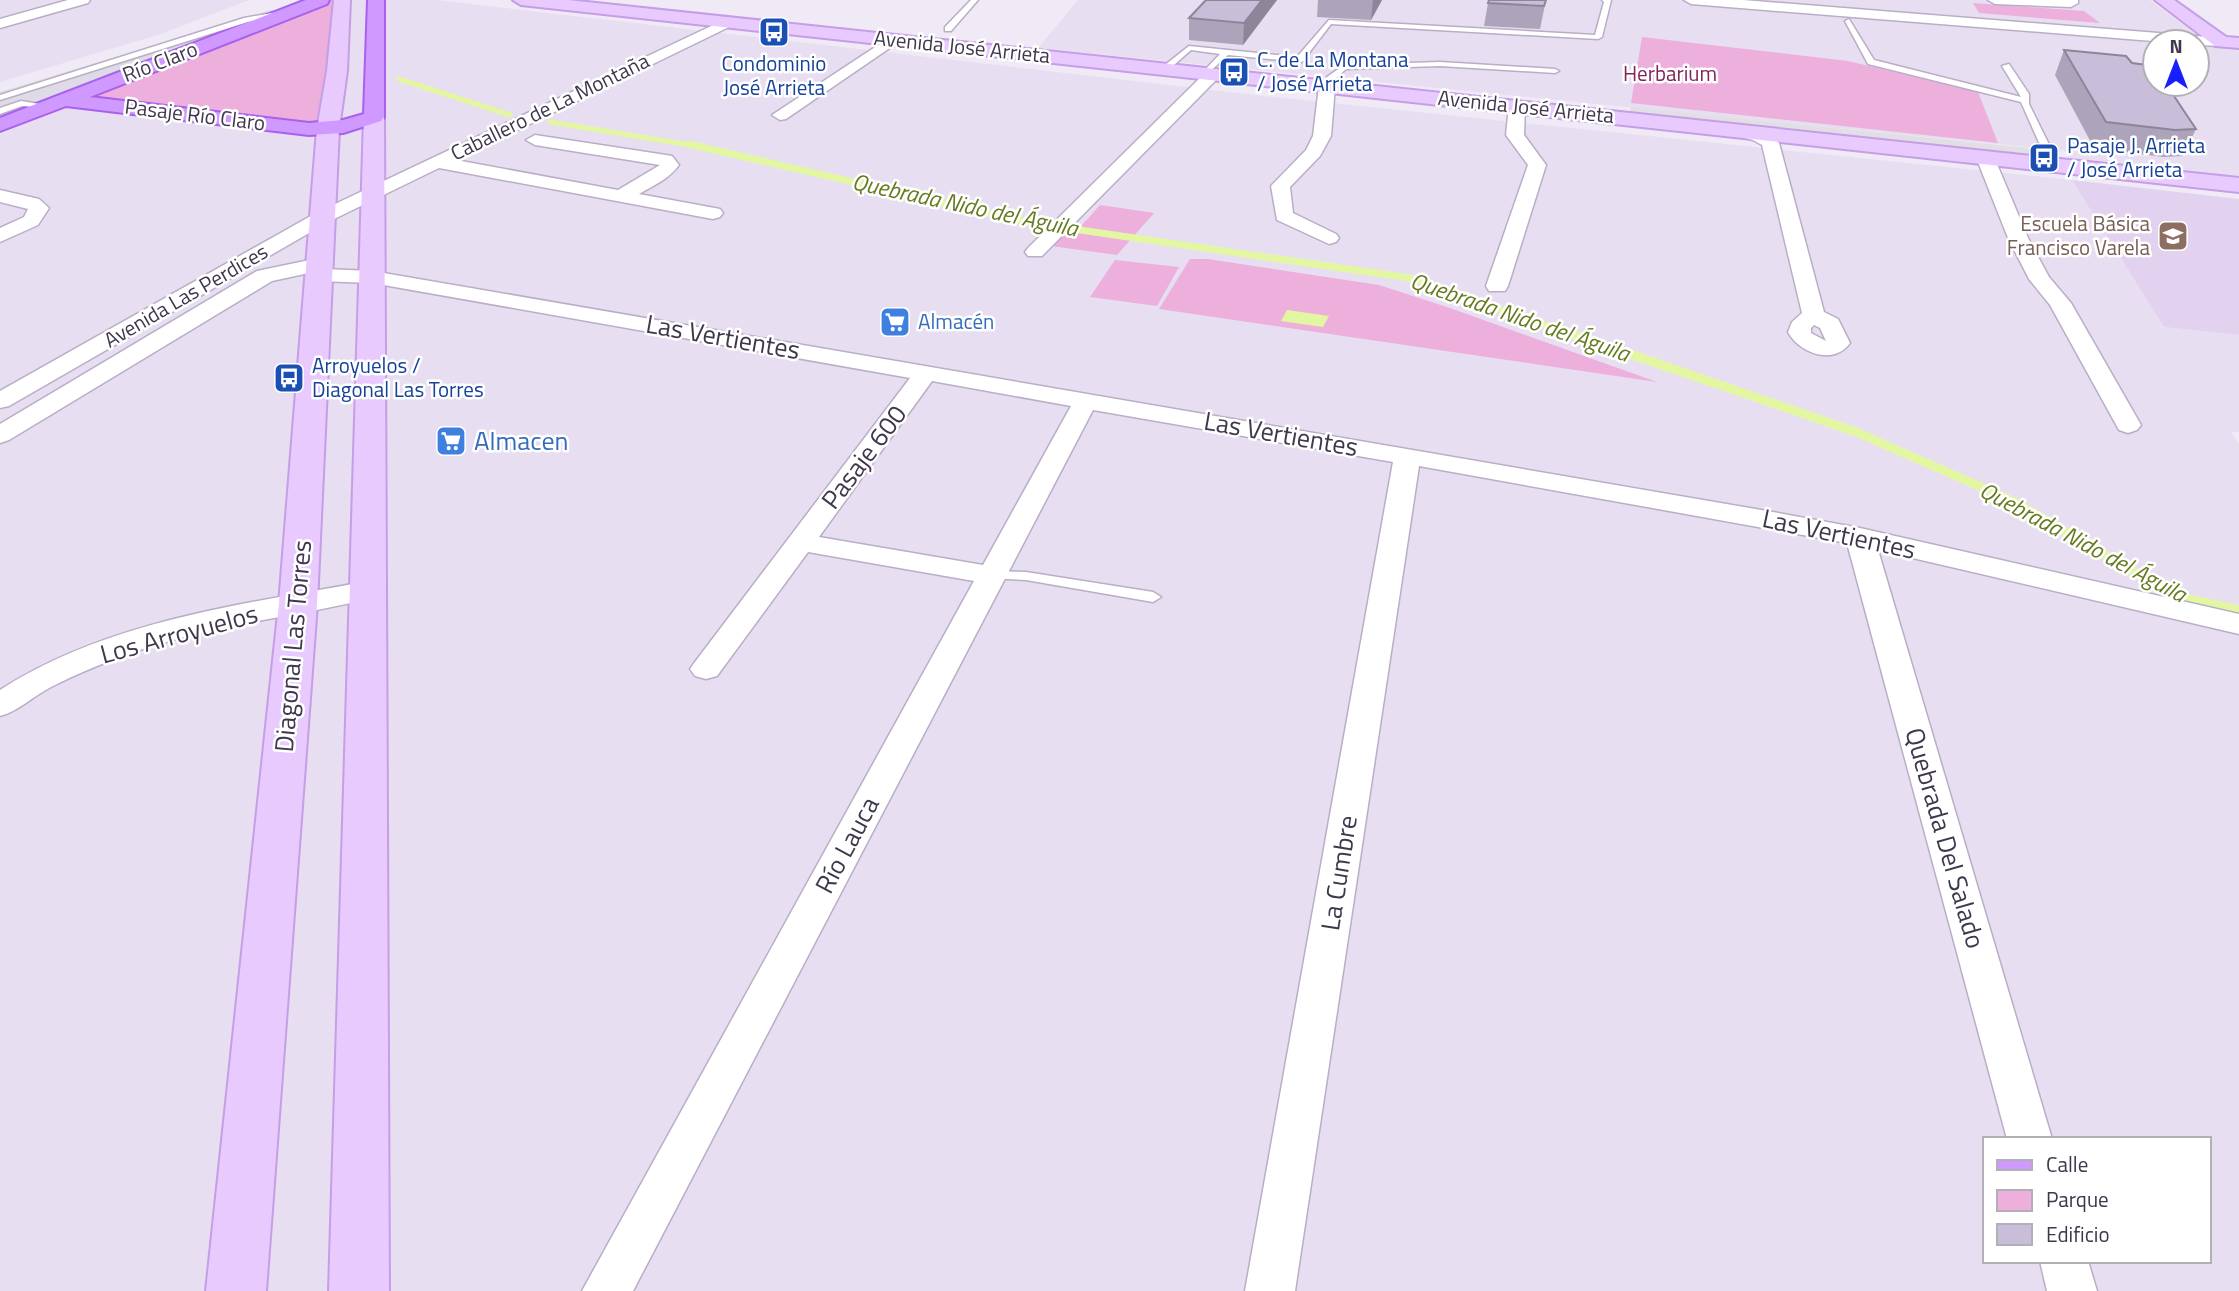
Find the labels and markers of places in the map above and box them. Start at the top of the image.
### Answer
bus stop icon: Condominio José Arrieta [757,15,791,49]
place label: C. de La Montana / José Arrieta [1257,43,1409,99]
place label: Condominio José Arrieta [722,47,826,103]
bus stop icon: C. de La Montana / José Arrieta [1217,55,1251,89]
place label: Pasaje J. Arrieta / José Arrieta [2067,129,2206,185]
bus stop icon: Pasaje J. Arrieta / José Arrieta [2027,141,2061,175]
place label: Escuela Básica Francisco Varela [2007,207,2150,263]
school or university icon: Escuela Básica Francisco Varela [2156,219,2190,253]
supermarket icon: Almacén [878,305,912,339]
place label: Almacén [918,305,994,337]
place label: Arroyuelos / Diagonal Las Torres [312,349,484,405]
bus stop icon: Arroyuelos / Diagonal Las Torres [272,361,306,395]
place label: Almacen [474,421,569,460]
supermarket icon: Almacen [434,424,468,458]

